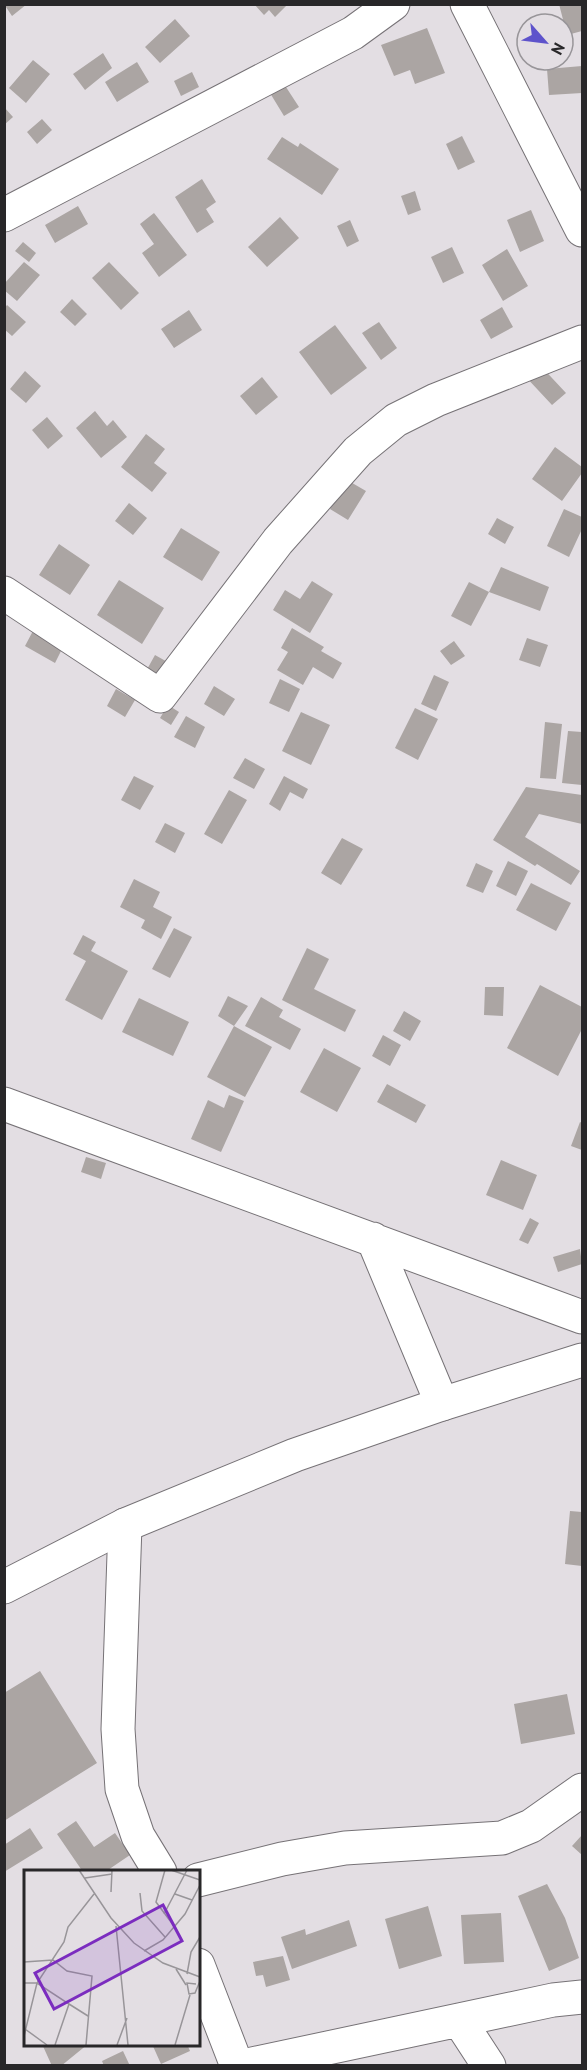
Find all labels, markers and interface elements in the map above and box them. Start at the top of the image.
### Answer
north arrow [515,12,575,72]
text: N [547,40,570,58]
inset map [24,1870,200,2046]

